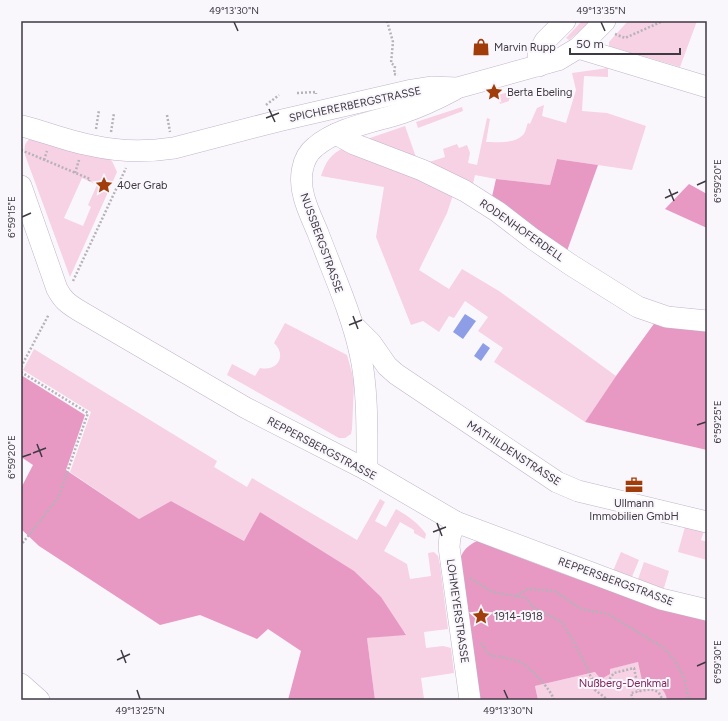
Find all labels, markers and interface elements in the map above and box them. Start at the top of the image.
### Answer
text: 49°13'30"N [209,4,259,17]
text: 49°13'35"N [576,4,626,17]
scale bar [570,30,680,56]
shop icon: Marvin Rupp [471,37,491,57]
text: 50 m [576,37,604,51]
place label: Marvin Rupp [494,41,556,54]
place icon: Berta Ebeling [484,82,504,102]
street label: SPICHERERBERGSTRASSE [288,84,422,125]
place label: Berta Ebeling [507,86,572,99]
text: 6°59'20"E [711,159,724,203]
place icon: 40er Grab [94,175,114,195]
place label: 40er Grab [117,179,167,192]
street label: NUSSBERGSTRASSE [297,191,346,295]
text: 6°59'15"E [5,196,18,238]
street label: RODENHOFERDELL [477,196,567,264]
text: 6°59'25"E [711,400,724,444]
street label: REPPERSBERGSTRASSE [265,414,379,483]
street label: MATHILDENSTRASSE [464,418,563,489]
text: 6°59'20"E [5,435,18,479]
office icon: Ullmann Immobilien GmbH [624,475,644,495]
place label: Ullmann Immobilien GmbH [589,497,679,523]
street label: REPPERSBERGSTRASSE [556,555,675,608]
street label: LOHMEYERSTRASSE [444,558,471,664]
place icon: 1914-1918 [471,606,491,626]
place label: 1914-1918 [494,610,543,623]
text: 6°59'30"E [711,640,724,684]
park label: Nußberg-Denkmal [579,677,669,690]
text: 49°13'25"N [115,704,165,717]
text: 49°13'30"N [483,704,533,717]

